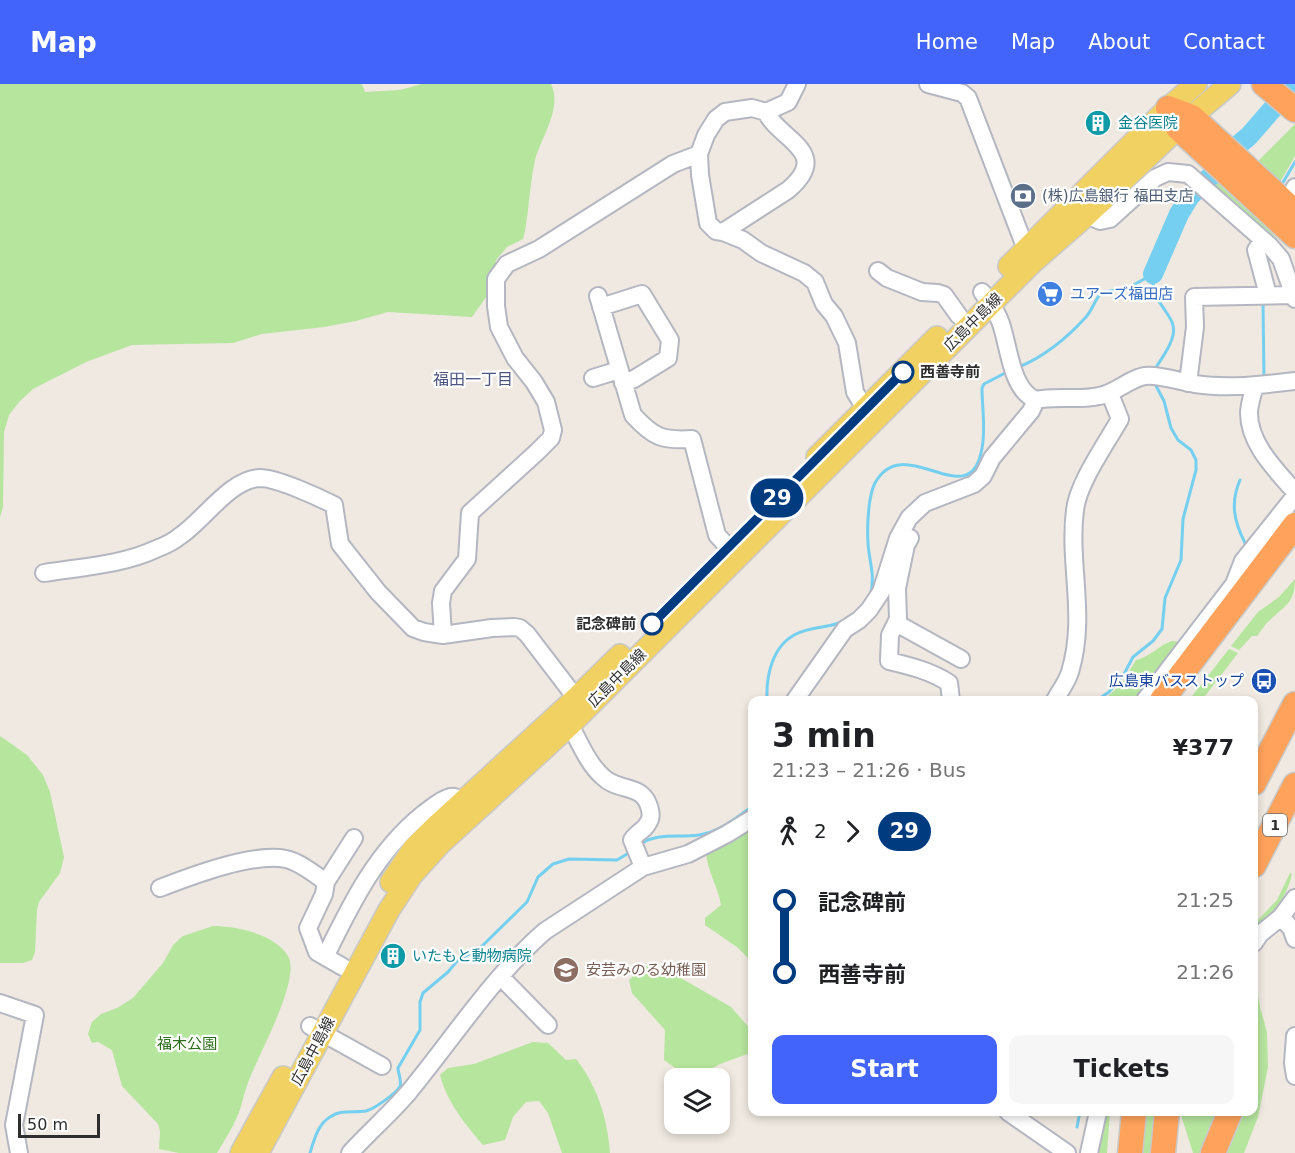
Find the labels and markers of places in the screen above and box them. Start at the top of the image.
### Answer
building icon: 金谷医院 [1083,108,1113,138]
place label: 金谷医院 [1118,114,1178,132]
bank icon: (株)広島銀行 福田支店 [1008,181,1038,211]
place label: (株)広島銀行 福田支店 [1042,187,1193,205]
supermarket icon: ユアーズ福田店 [1035,279,1065,309]
place label: ユアーズ福田店 [1070,285,1173,303]
marker: 西善寺前 [892,361,914,383]
place label: 西善寺前 [920,363,980,381]
marker: 記念碑前 [641,613,663,635]
place label: 記念碑前 [576,615,636,633]
bus stop icon: 広島東バスストップ [1249,666,1279,696]
place label: 広島東バスストップ [1109,672,1244,690]
building icon: いたもと動物病院 [378,941,408,971]
place label: いたもと動物病院 [412,947,532,965]
school or university icon: 安芸みのる幼稚園 [551,955,581,985]
place label: 安芸みのる幼稚園 [586,961,706,979]

